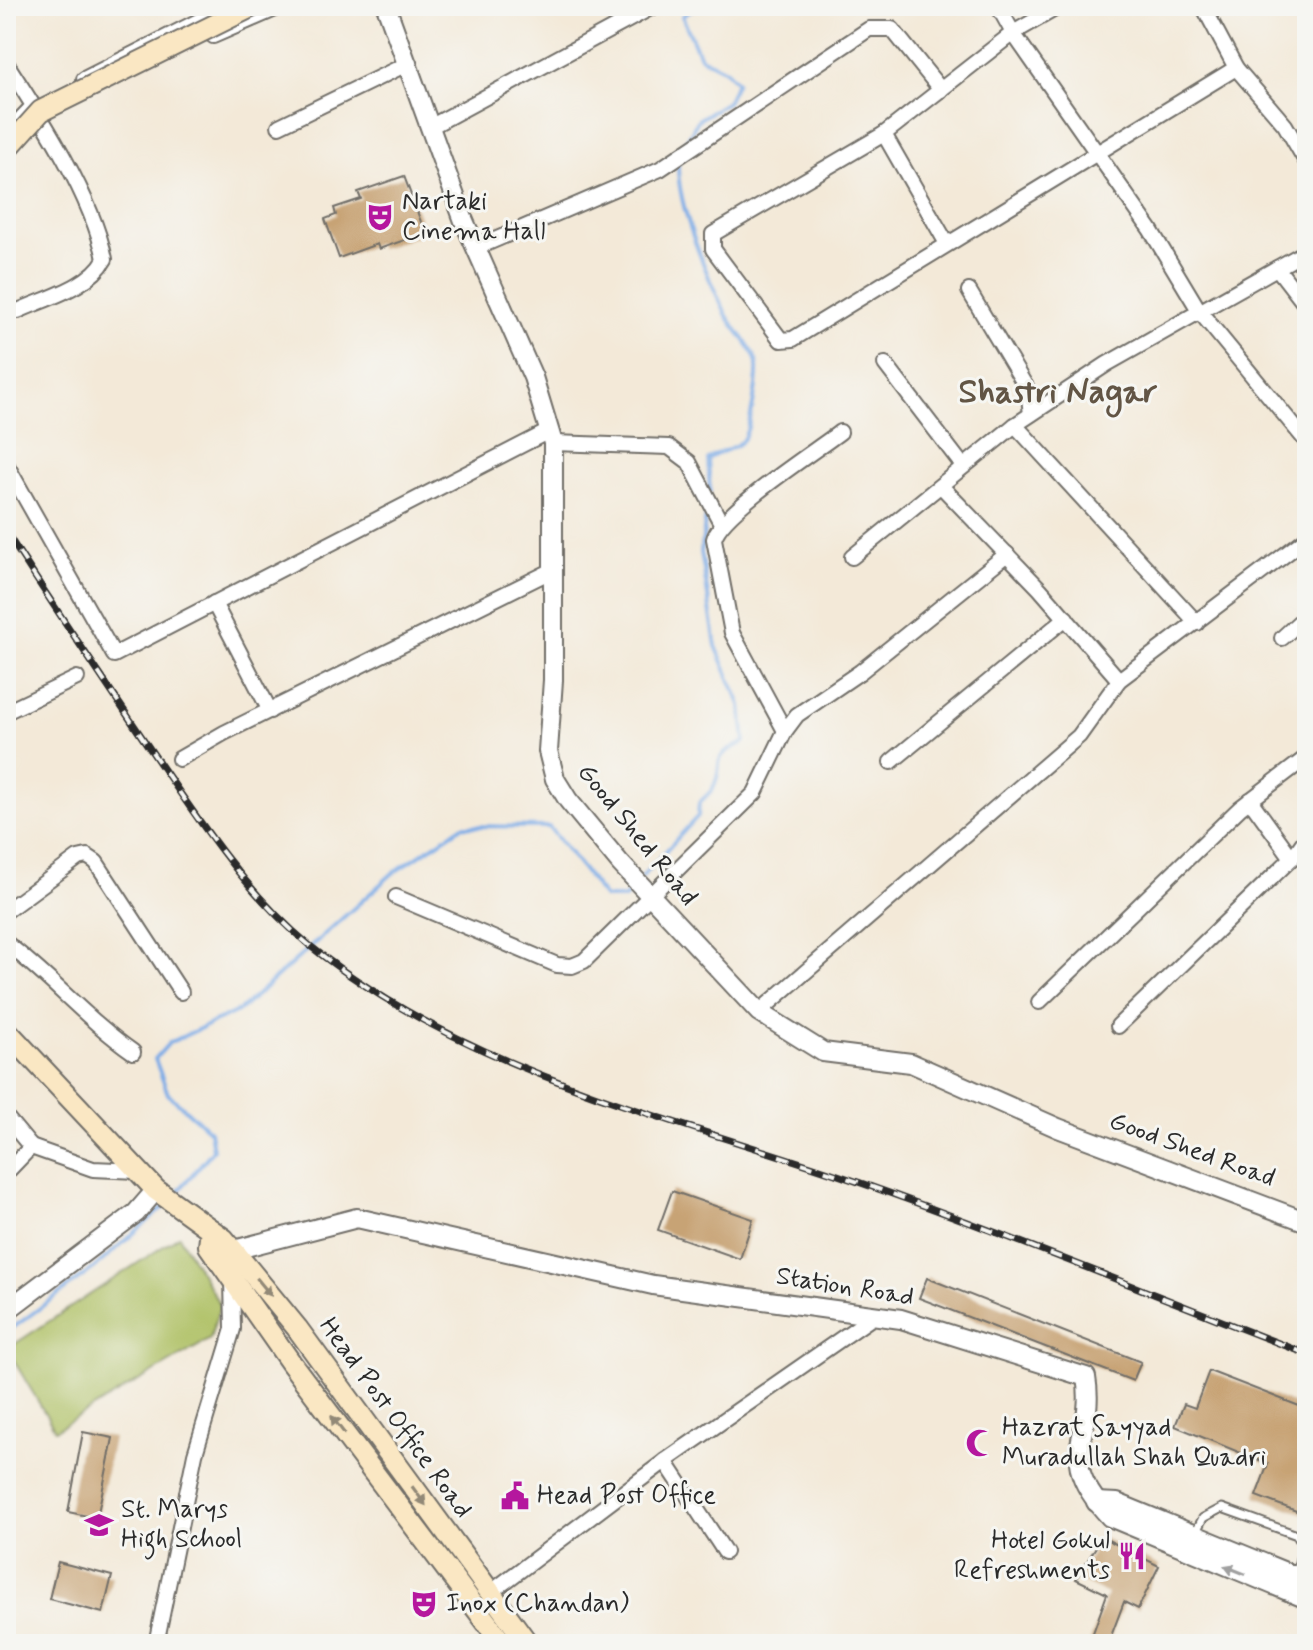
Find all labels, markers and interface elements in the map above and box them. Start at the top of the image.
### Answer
place label: Nartaki Cinema Hall [402,185,545,249]
theatre icon: Nartaki Cinema Hall [365,202,395,232]
district label: Shastri Nagar [958,370,1158,418]
street label: Good Shed Road [569,757,705,913]
street label: Good Shed Road [1104,1104,1280,1196]
street label: Station Road [774,1259,916,1315]
one-way arrow [255,1277,271,1297]
street label: Head Post Office Road [311,1311,479,1525]
place label: Hazrat Sayyad Muradullah Shah Quadri [1002,1411,1266,1475]
one-way arrow [331,1415,347,1436]
mosque icon: Hazrat Sayyad Muradullah Shah Quadri [965,1428,995,1458]
place label: Head Post Office [537,1479,716,1513]
public building icon: Head Post Office [500,1481,530,1511]
one-way arrow [410,1485,426,1506]
place label: St. Marys High School [121,1493,242,1560]
school or university icon: St. Marys High School [84,1510,114,1540]
place label: Hotel Gokul Refreshments [954,1524,1110,1588]
restaurant icon: Hotel Gokul Refreshments [1117,1541,1147,1571]
one-way arrow [1223,1563,1247,1576]
place label: Inox (Chandan) [446,1587,629,1621]
theatre icon: Inox (Chandan) [409,1589,439,1619]

